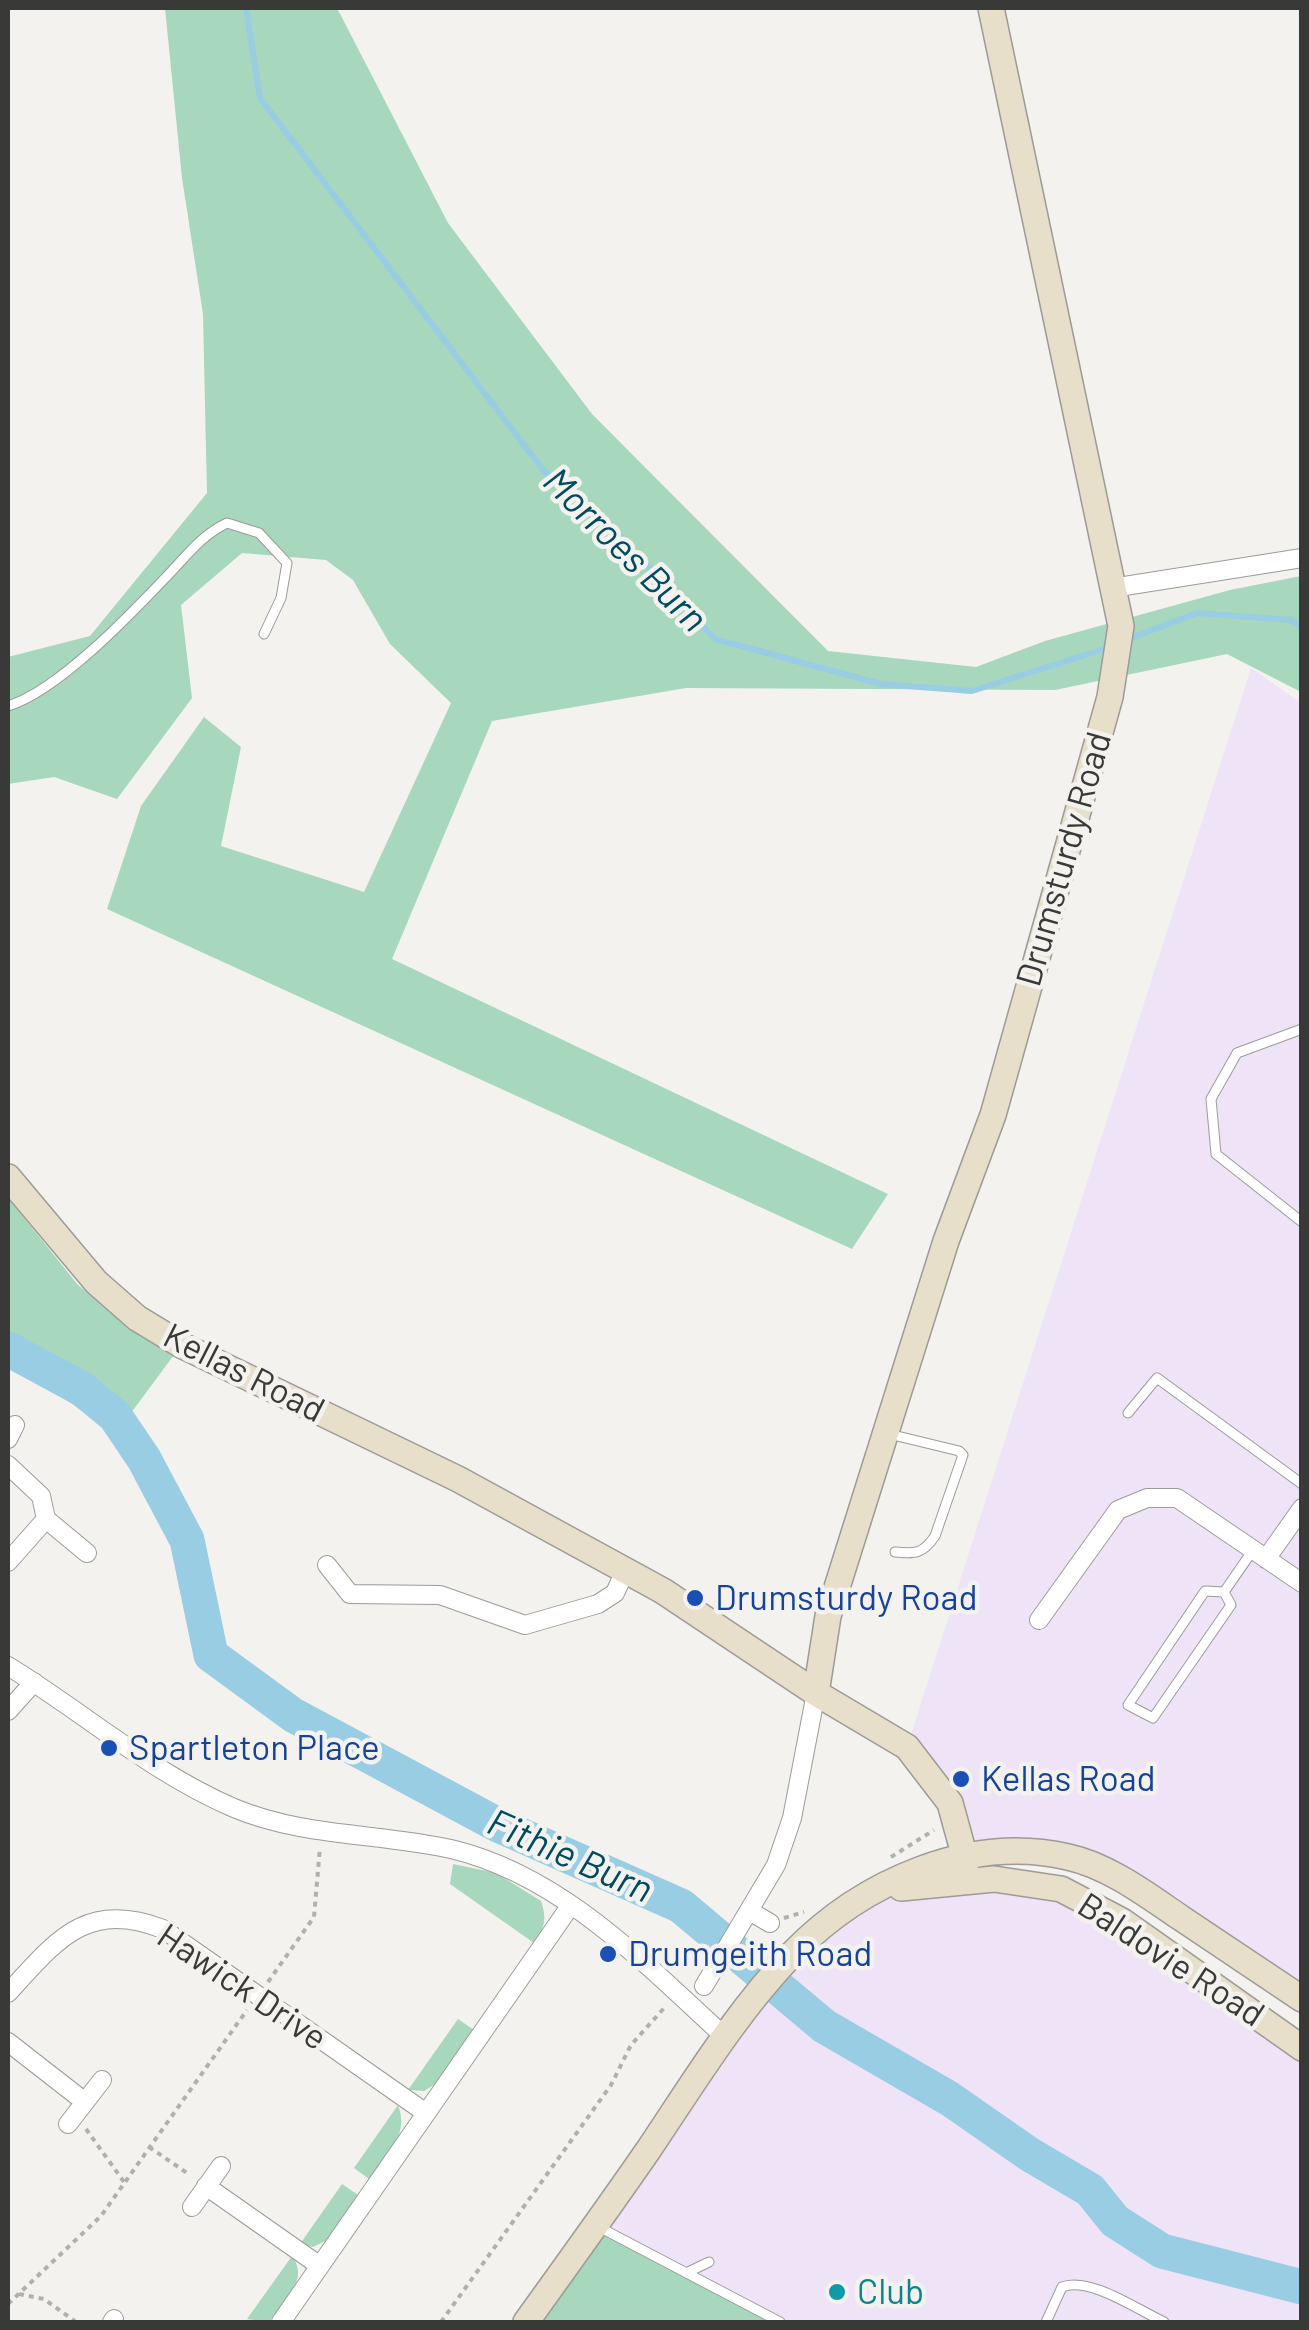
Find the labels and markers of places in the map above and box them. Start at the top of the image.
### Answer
place label: Drumsturdy Road [715,1577,978,1619]
marker: Drumsturdy Road [684,1587,706,1609]
place label: Spartleton Place [129,1727,380,1769]
marker: Spartleton Place [98,1737,120,1759]
place label: Kellas Road [981,1758,1156,1800]
marker: Kellas Road [950,1768,972,1790]
place label: Drumgeith Road [628,1933,872,1975]
marker: Drumgeith Road [597,1943,619,1965]
place label: Club [857,2271,924,2313]
marker: Club [826,2281,848,2303]

